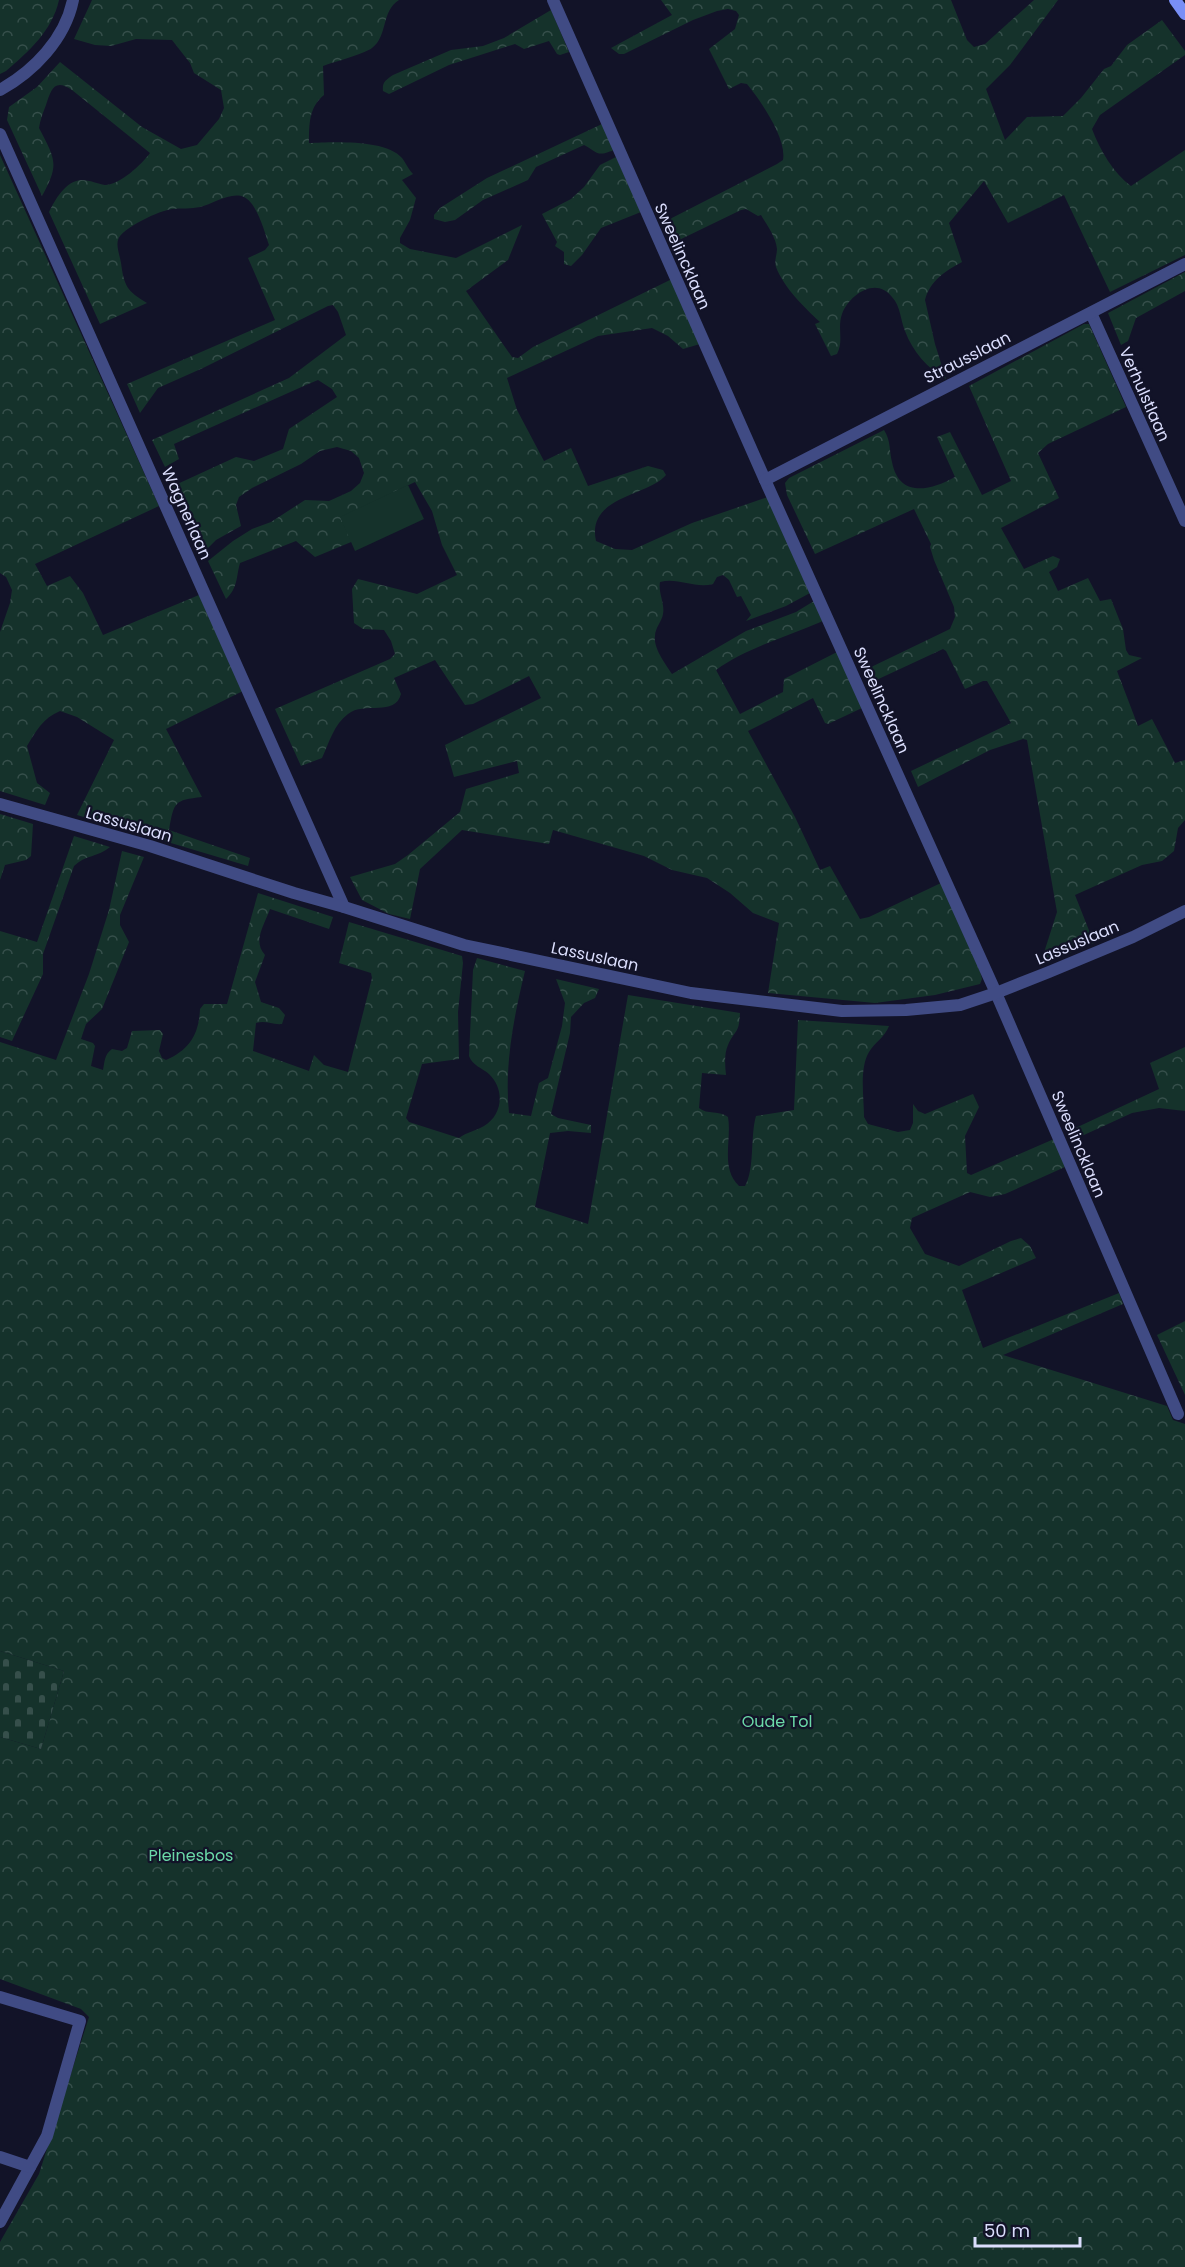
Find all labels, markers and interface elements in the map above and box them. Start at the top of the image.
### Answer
street label: Sweelincklaan [649,199,716,313]
street label: Strausslaan [920,326,1015,389]
street label: Verhulstlaan [1113,343,1176,445]
street label: Wagnerlaan [156,463,217,563]
street label: Sweelincklaan [848,643,915,757]
street label: Lassuslaan [83,801,175,848]
street label: Lassuslaan [1032,915,1123,970]
street label: Lassuslaan [549,936,641,977]
street label: Sweelincklaan [1046,1087,1111,1201]
park label: Oude Tol [742,1710,812,1733]
park label: Pleinesbos [149,1844,233,1867]
scale bar [975,2210,1080,2248]
text: 50 m [984,2218,1030,2243]

